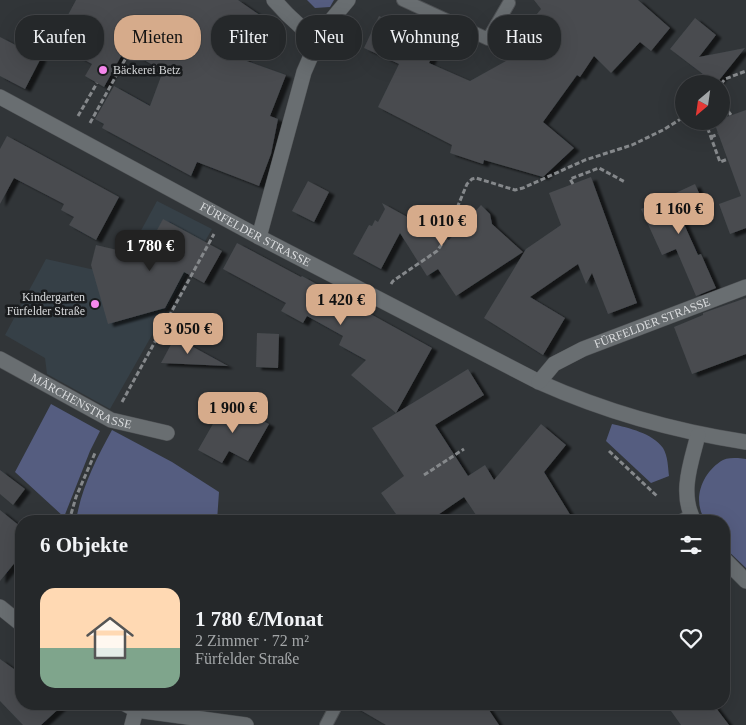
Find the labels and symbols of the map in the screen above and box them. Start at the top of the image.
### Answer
place label: Bäckerei Betz [113,63,181,77]
marker: Bäckerei Betz [97,64,109,76]
north arrow [675,75,730,130]
pin: 1 160 € [633,192,725,235]
street label: FÜRFELDER STRASSE [198,199,313,270]
pin: 1 010 € [396,204,488,247]
pin: 1 780 € [104,230,196,272]
pin: 1 420 € [295,284,387,326]
place label: Kindergarten Fürfelder Straße [7,290,85,318]
street label: FÜRFELDER STRASSE [592,294,712,351]
marker: Kindergarten Fürfelder Straße [89,298,101,310]
pin: 3 050 € [142,312,234,355]
street label: MÄRCHENSTRASSE [28,370,133,432]
pin: 1 900 € [187,392,279,434]

